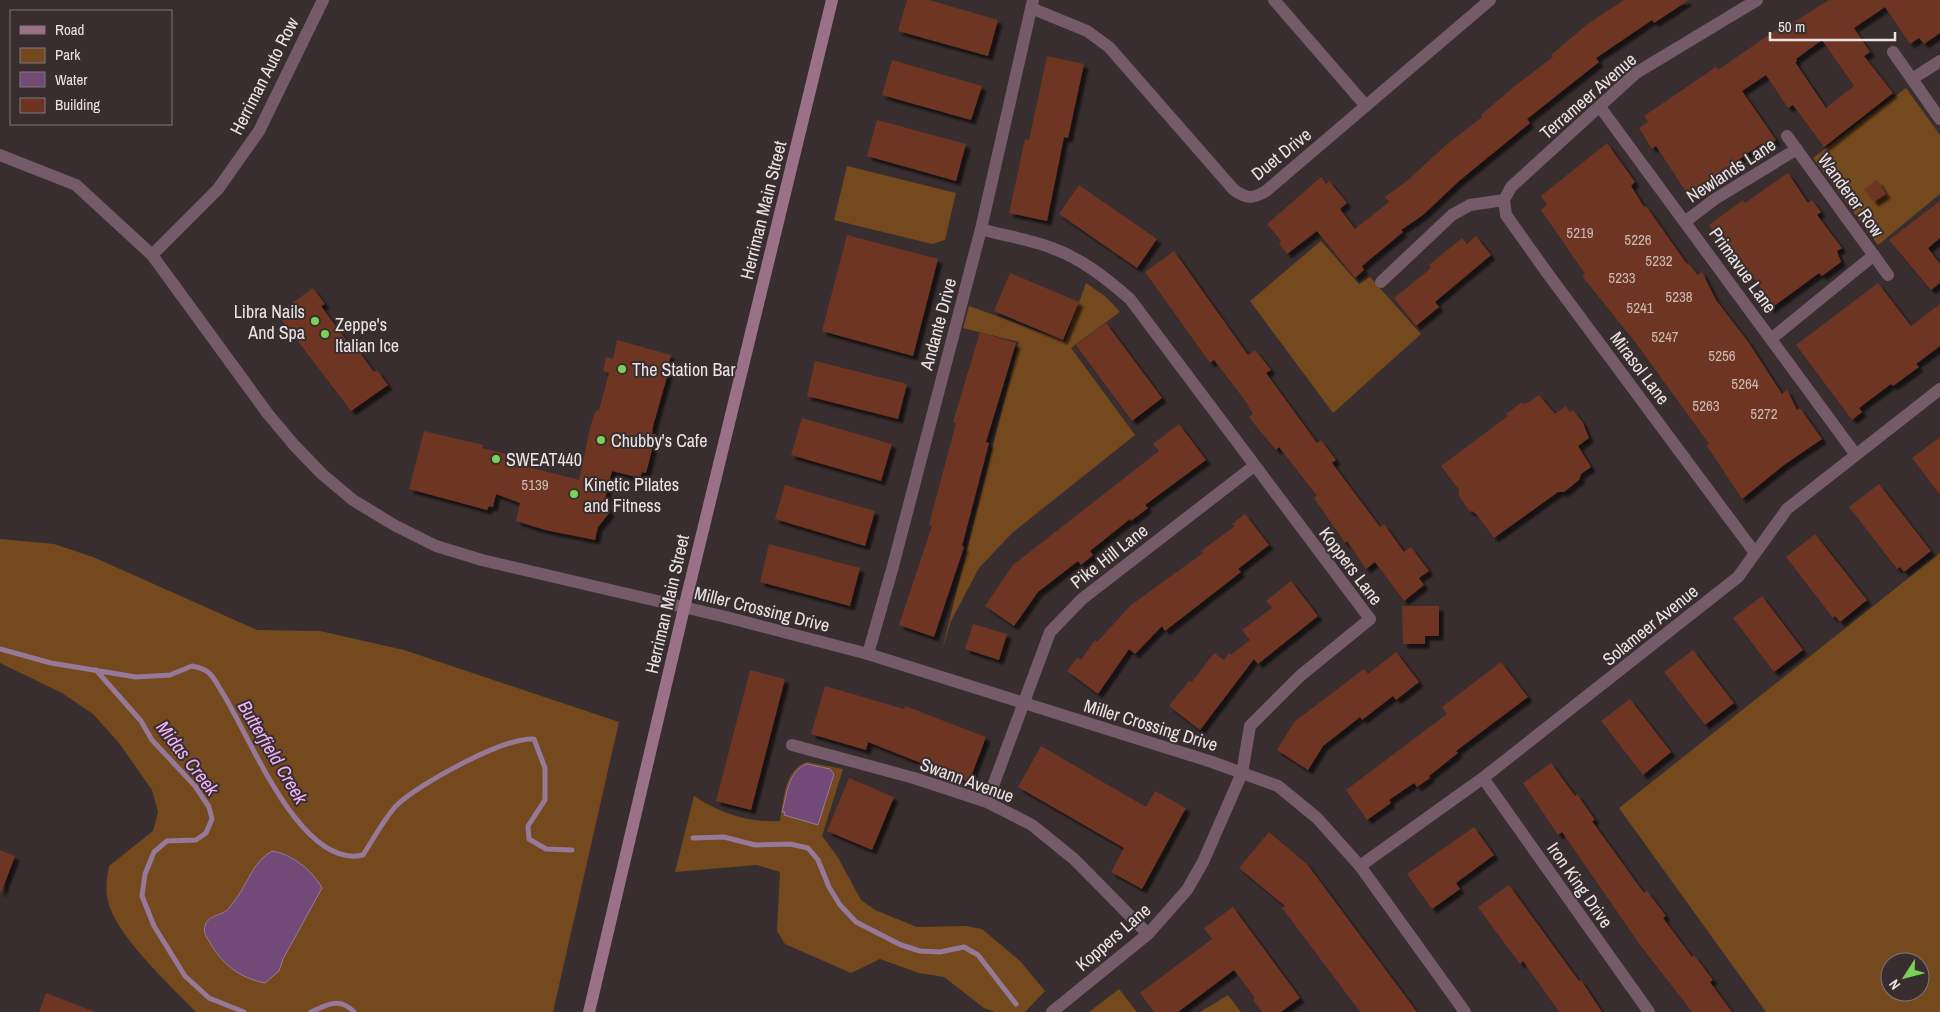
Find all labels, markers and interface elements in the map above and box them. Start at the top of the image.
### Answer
legend [10,10,172,125]
scale bar [1770,10,1895,42]
street label: Herriman Auto Row [224,13,305,139]
text: 50 m [1778,16,1805,37]
text: Road [55,19,84,40]
text: Park [55,44,81,65]
street label: Terrameer Avenue [1534,47,1642,145]
text: Water [55,69,87,90]
text: Building [55,94,100,115]
street label: Duet Drive [1246,122,1316,186]
street label: Newlands Lane [1682,132,1780,208]
street label: Herriman Main Street [734,138,792,282]
street label: Wanderer Row [1812,148,1890,242]
house number: 5219 [1566,222,1594,243]
street label: Primavue Lane [1703,222,1783,318]
house number: 5226 [1624,229,1652,250]
house number: 5232 [1645,250,1673,271]
house number: 5233 [1608,267,1636,288]
street label: Andante Drive [913,275,962,374]
house number: 5238 [1665,286,1693,307]
house number: 5241 [1626,297,1654,318]
place label: Libra Nails And Spa [234,299,305,345]
place label: Zeppe's Italian Ice [335,312,399,358]
marker: Libra Nails And Spa [309,315,321,327]
street label: Mirasol Lane [1604,326,1676,410]
house number: 5247 [1651,326,1679,347]
marker: Zeppe's Italian Ice [319,328,331,340]
house number: 5256 [1708,345,1736,366]
place label: The Station Bar [632,357,735,382]
marker: The Station Bar [616,363,628,375]
house number: 5264 [1731,373,1759,394]
house number: 5263 [1692,395,1720,416]
house number: 5272 [1750,403,1778,424]
place label: Chubby's Cafe [611,428,707,453]
marker: Chubby's Cafe [595,434,607,446]
place label: SWEAT440 [506,447,582,472]
marker: SWEAT440 [490,453,502,465]
place label: Kinetic Pilates and Fitness [584,472,679,518]
house number: 5139 [521,474,549,495]
marker: Kinetic Pilates and Fitness [568,488,580,500]
street label: Pike Hill Lane [1065,518,1153,594]
street label: Koppers Lane [1313,522,1389,610]
street label: Herriman Main Street [639,532,695,676]
street label: Solameer Avenue [1597,579,1703,671]
street label: Miller Crossing Drive [692,580,832,638]
street label: Miller Crossing Drive [1081,693,1221,757]
water label: Butterfield Creek [232,695,315,810]
water label: Midas Creek [151,715,226,802]
street label: Swann Avenue [917,751,1017,809]
street label: Iron King Drive [1541,837,1619,933]
street label: Koppers Lane [1070,897,1156,977]
north arrow [1880,952,1930,1002]
text: N [1885,976,1904,993]

